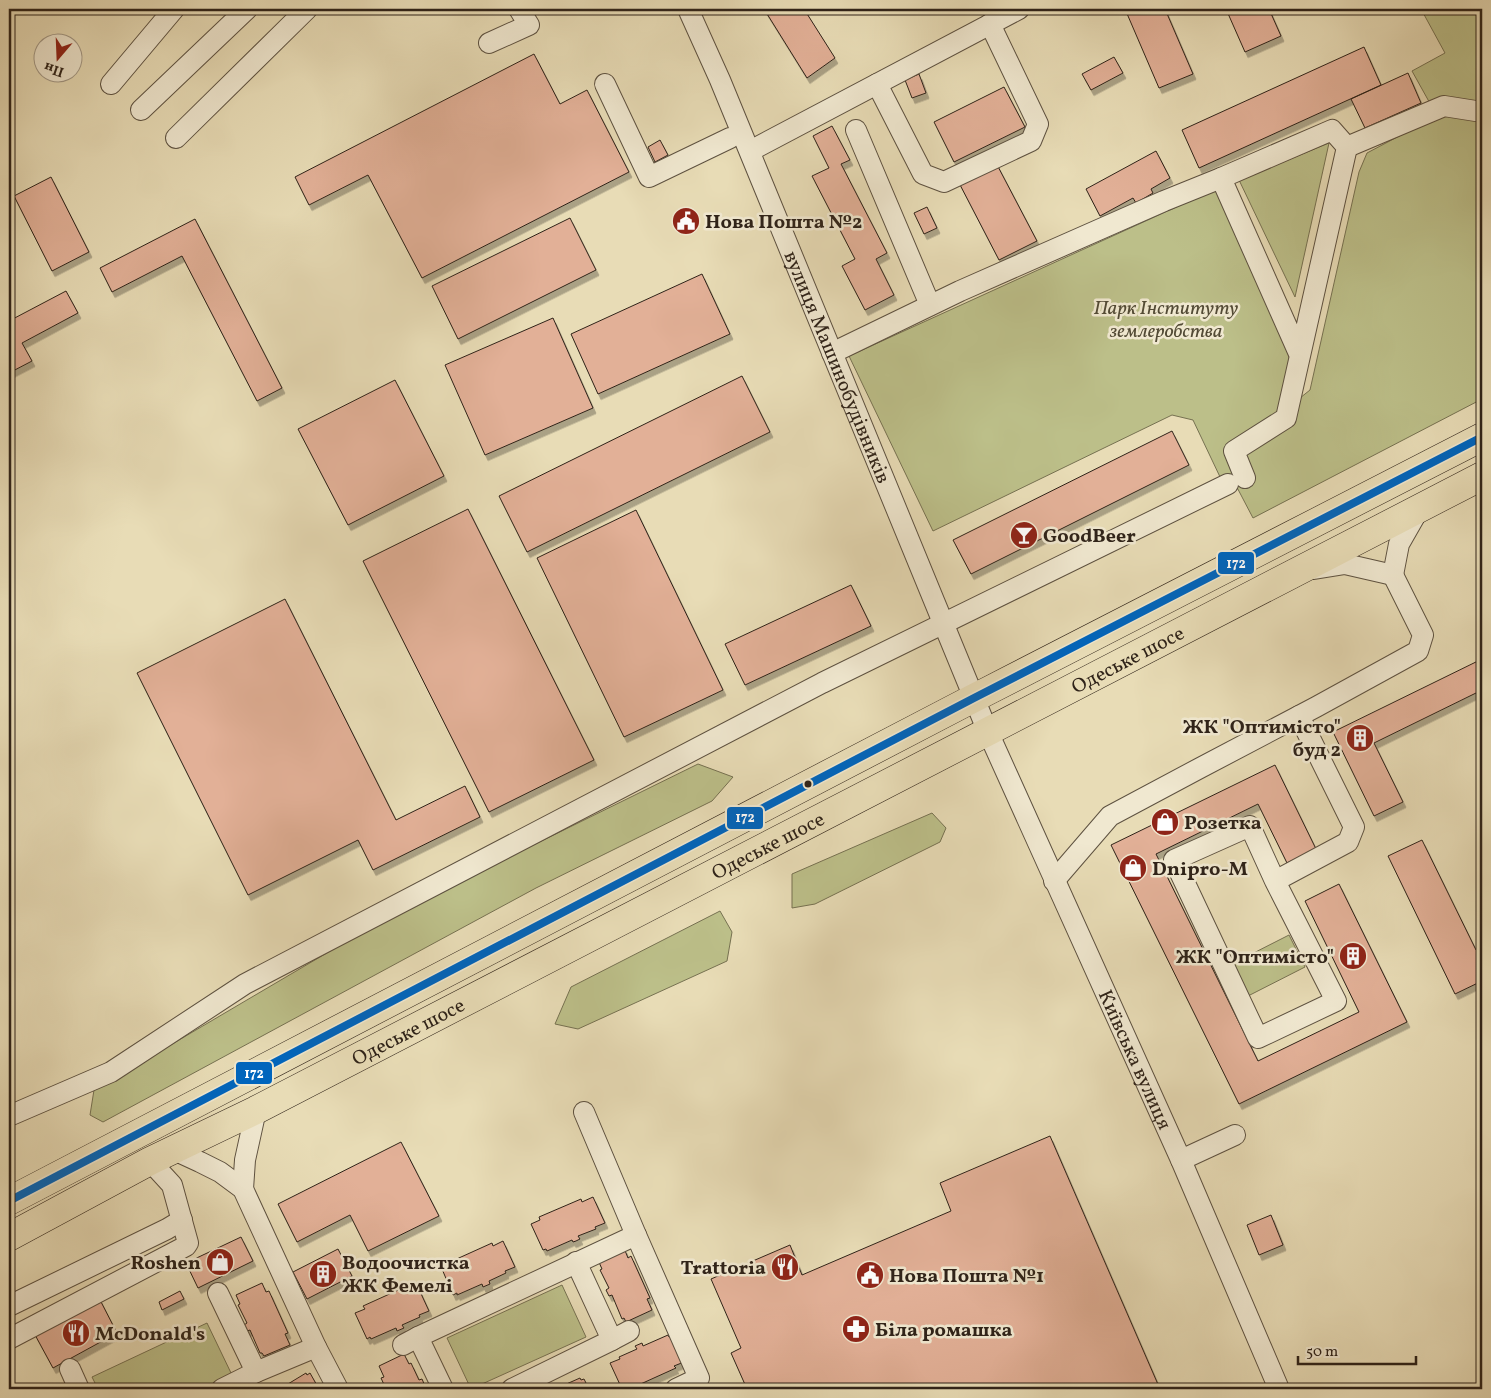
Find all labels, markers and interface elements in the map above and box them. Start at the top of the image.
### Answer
north arrow [32,32,82,82]
text: Пн [42,57,67,81]
public building icon: Нова Пошта №2 [671,206,701,236]
place label: Нова Пошта №2 [705,209,862,237]
street label: вулиця Машинобудівників [776,247,896,488]
park label: Парк Інституту землеробства [1094,295,1238,346]
bar icon: GoodBeer [1009,520,1039,550]
place label: GoodBeer [1043,523,1136,551]
line badge: 172 [1217,551,1255,575]
text: 172 [1226,555,1246,574]
street label: Одеське шосе [1067,620,1190,702]
place label: ЖК "Оптимісто" буд 2 [1183,714,1341,765]
building icon: ЖК "Оптимісто" буд 2 [1345,723,1375,753]
unlabelled marker [803,779,813,789]
street label: Одеське шосе [707,806,830,888]
line badge: 172 [726,806,764,830]
shop icon: Розетка [1150,807,1180,837]
text: 172 [735,809,755,828]
place label: Розетка [1184,810,1262,838]
shop icon: Dnipro-M [1118,853,1148,883]
place label: Dnipro-M [1152,856,1248,884]
building icon: ЖК "Оптимісто" [1338,941,1368,971]
place label: ЖК "Оптимісто" [1176,944,1334,972]
street label: Київська вулиця [1090,986,1178,1135]
street label: Одеське шосе [348,992,470,1074]
line badge: 172 [235,1061,273,1085]
text: 172 [244,1065,264,1084]
shop icon: Roshen [205,1247,235,1277]
place label: Roshen [131,1250,201,1278]
place label: Водоочистка ЖК Фемелі [342,1250,470,1301]
restaurant icon: Trattoria [770,1252,800,1282]
place label: Trattoria [680,1255,766,1283]
building icon: Водоочистка ЖК Фемелі [308,1259,338,1289]
public building icon: Нова Пошта №1 [855,1260,885,1290]
place label: Нова Пошта №1 [889,1263,1044,1291]
pharmacy icon: Біла ромашка [841,1314,871,1344]
place label: Біла ромашка [875,1317,1012,1345]
restaurant icon: McDonald's [61,1318,91,1348]
place label: McDonald's [95,1321,205,1349]
scale bar [1298,1333,1416,1365]
text: 50 m [1306,1342,1338,1363]

